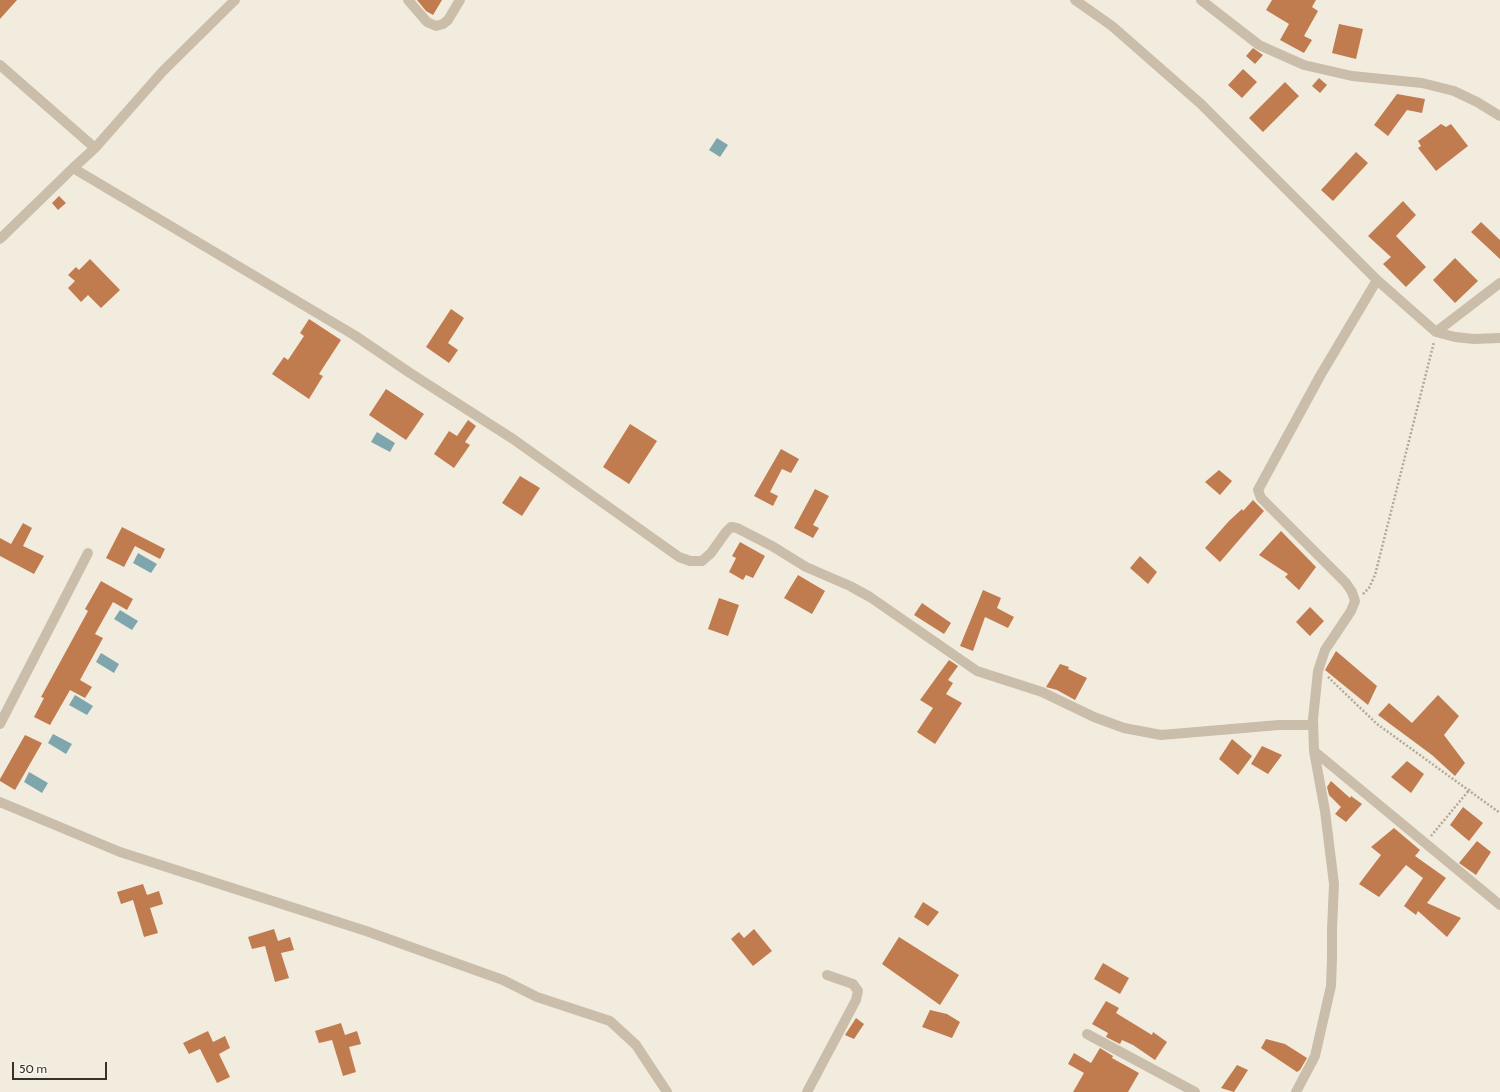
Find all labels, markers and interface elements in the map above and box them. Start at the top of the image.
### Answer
scale bar [14,1054,109,1080]
text: 50 m [19,1061,47,1076]

